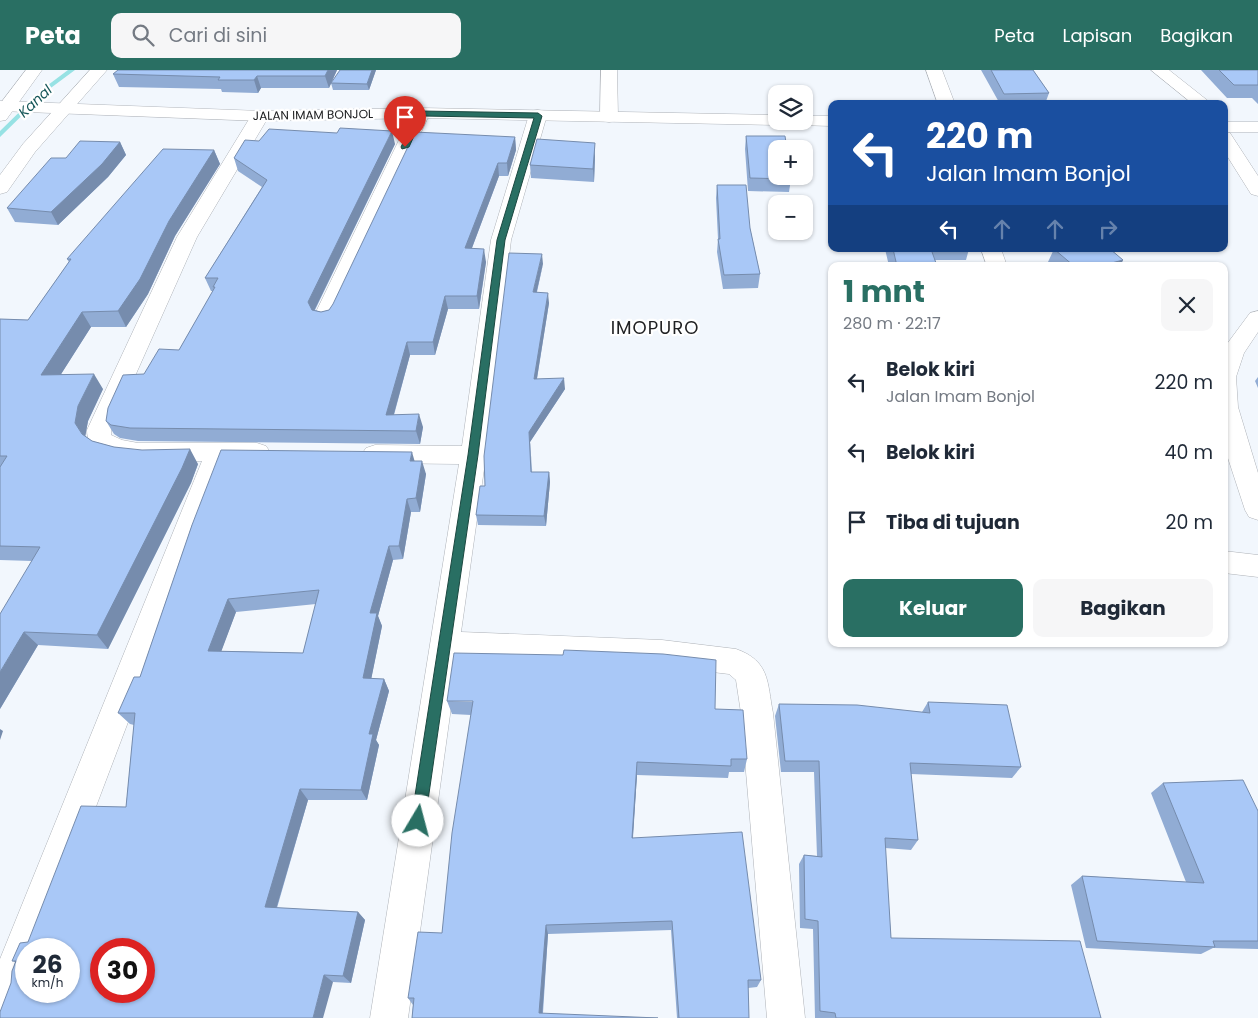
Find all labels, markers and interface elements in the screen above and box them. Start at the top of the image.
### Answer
search box [111,13,461,58]
text: Peta [25,19,81,52]
icon: search [129,21,157,49]
text: Cari di sini [169,22,267,49]
text: Peta [994,23,1035,48]
text: Lapisan [1063,23,1132,48]
text: Bagikan [1160,23,1233,48]
water label: Kanal [14,80,57,122]
map controls [768,85,813,240]
button: layers [768,85,813,130]
pin [384,96,426,147]
icon: arrive [391,103,419,131]
street label: JALAN IMAM BONJOL [253,105,373,124]
text: 220 m [926,111,1033,160]
icon: left [843,120,908,185]
button: + [768,140,813,185]
text: Jalan Imam Bonjol [926,158,1131,189]
button: − [768,195,813,240]
icon: left [935,215,963,243]
icon: ahead [988,215,1016,243]
icon: ahead [1041,215,1069,243]
icon: right [1094,215,1122,243]
text: 1 mnt [843,270,925,313]
button: close [1161,279,1213,331]
text: 280 m · 22:17 [843,312,941,335]
district label: IMOPURO [611,315,699,340]
text: Belok kiri [886,356,975,383]
icon: left [843,368,871,396]
text: 220 m [1155,369,1213,396]
text: Jalan Imam Bonjol [886,385,1035,408]
icon: left [843,438,871,466]
text: Belok kiri [886,439,975,466]
text: 40 m [1164,439,1213,466]
icon: arrive [843,508,871,536]
text: Tiba di tujuan [886,509,1020,536]
text: 20 m [1165,509,1213,536]
button: Keluar [843,579,1023,637]
button: Bagikan [1033,579,1213,637]
position arrow [391,794,443,846]
speed limit sign: 30 [90,938,155,1003]
text: 26 [32,947,63,982]
text: km/h [32,974,63,991]

